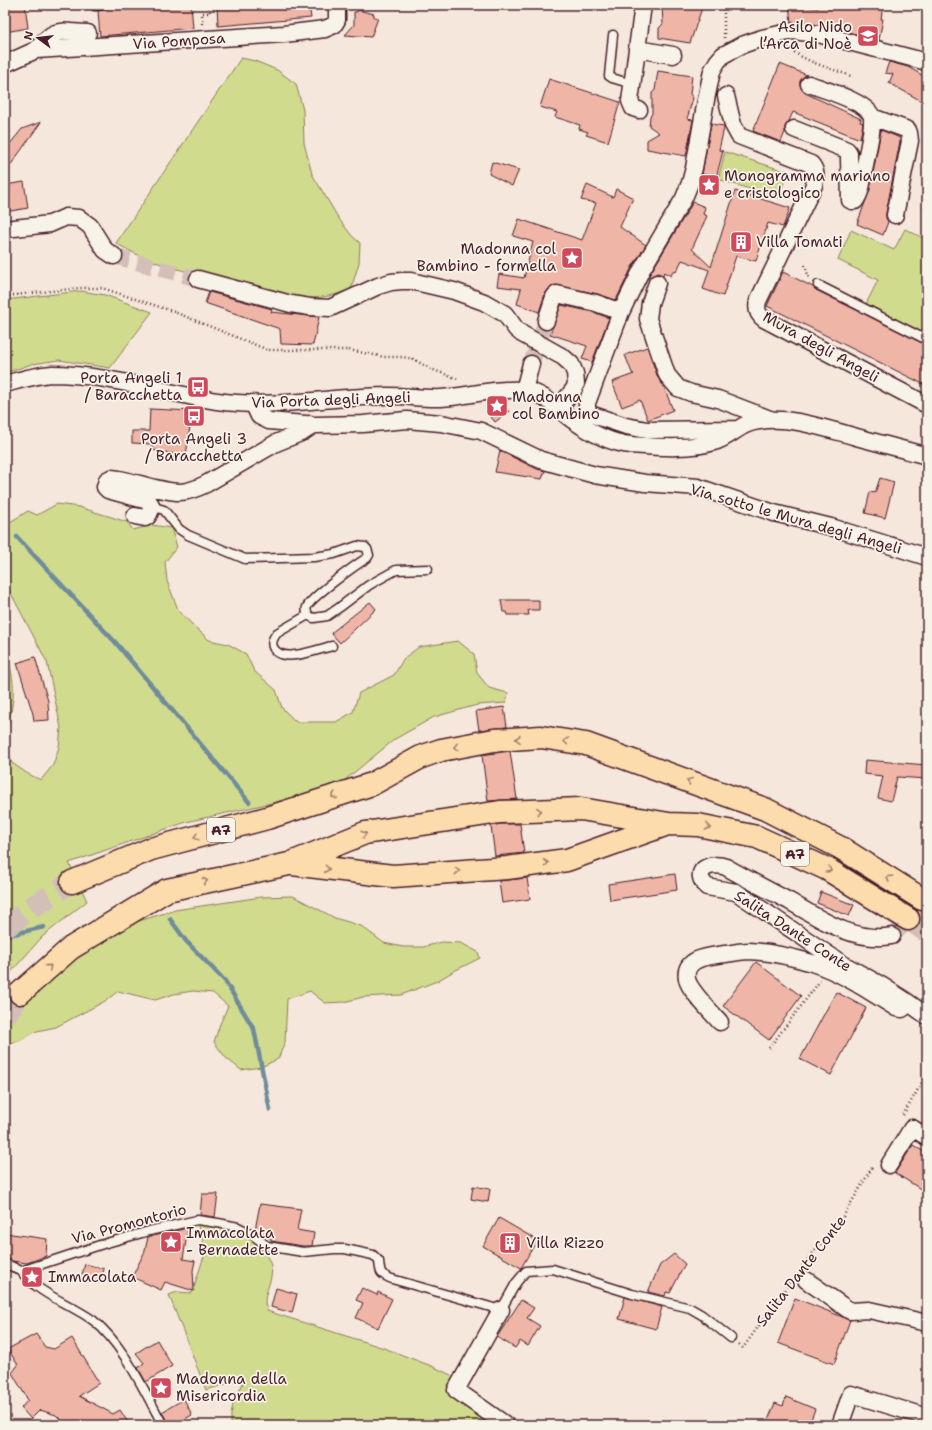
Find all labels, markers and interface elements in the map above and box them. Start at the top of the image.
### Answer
place label: Asilo Nido l’Arca di Noè [760,17,852,54]
north arrow [18,18,58,58]
school or university icon: Asilo Nido l’Arca di Noè [855,23,881,49]
street label: Via Pomposa [132,28,227,54]
text: N [20,29,37,42]
place label: Monogramma mariano e cristologico [724,166,890,203]
place icon: Monogramma mariano e cristologico [696,172,722,198]
building icon: Villa Tomati [728,229,754,255]
place label: Villa Tomati [756,232,843,252]
place label: Madonna col Bambino - formella [417,239,557,276]
place icon: Madonna col Bambino - formella [559,245,585,271]
street label: Mura degli Angeli [759,307,883,387]
place label: Porta Angeli 1 / Baracchetta [80,368,183,405]
bus stop icon: Porta Angeli 1 / Baracchetta [185,374,211,400]
street label: Via Porta degli Angeli [251,387,411,413]
place label: Madonna col Bambino [512,387,600,424]
place icon: Madonna col Bambino [484,393,510,419]
bus stop icon: Porta Angeli 3 / Baracchetta [181,403,207,429]
place label: Porta Angeli 3 / Baracchetta [141,429,247,466]
street label: Via sotto le Mura degli Angeli [688,479,904,559]
one-way arrow [515,734,521,743]
one-way arrow [563,737,569,746]
one-way arrow [453,743,459,751]
one-way arrow [686,778,693,786]
one-way arrow [331,791,338,800]
one-way arrow [536,806,542,815]
road number: A7 [207,818,235,842]
one-way arrow [704,823,711,831]
one-way arrow [360,830,367,839]
one-way arrow [193,832,200,841]
road number: A7 [781,842,809,866]
one-way arrow [543,858,549,867]
one-way arrow [324,864,330,873]
one-way arrow [825,866,832,873]
one-way arrow [454,867,460,876]
one-way arrow [886,875,893,883]
one-way arrow [202,878,208,886]
street label: Salita Dante Conte [731,886,855,976]
one-way arrow [44,965,52,972]
street label: Via Promontorio [69,1199,189,1249]
street label: Salita Dante Conte [751,1211,851,1331]
place label: Immacolata - Bernadette [186,1223,279,1260]
place icon: Immacolata - Bernadette [158,1229,184,1255]
building icon: Villa Rizzo [497,1230,523,1256]
place label: Villa Rizzo [526,1233,604,1253]
place icon: Immacolata [19,1264,45,1290]
place label: Immacolata [48,1267,137,1287]
place label: Madonna della Misericordia [176,1369,287,1406]
place icon: Madonna della Misericordia [148,1375,174,1401]

